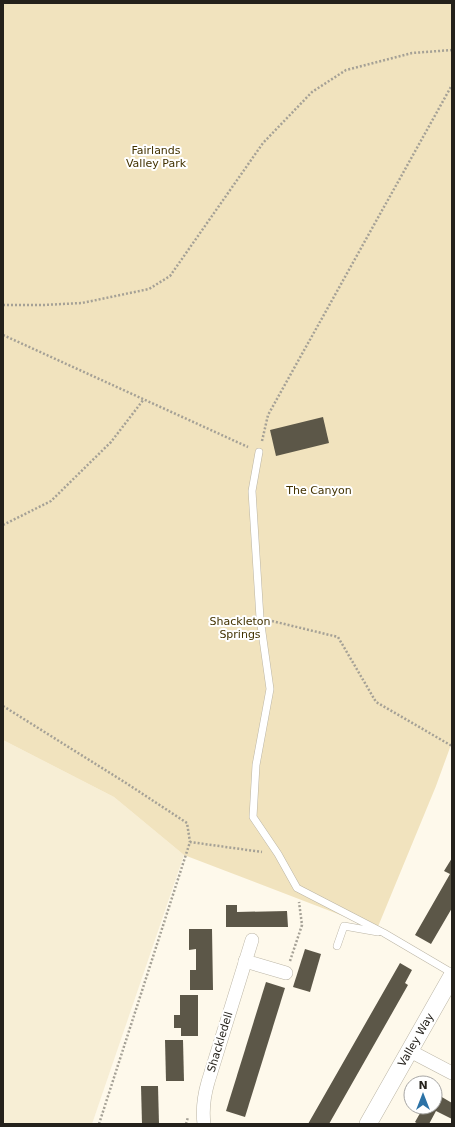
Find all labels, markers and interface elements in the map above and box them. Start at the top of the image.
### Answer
park label: Fairlands Valley Park [126,144,187,170]
park label: The Canyon [285,484,352,497]
park label: Shackleton Springs [210,615,271,641]
street label: Shackledell [205,1010,235,1074]
street label: Valley Way [395,1010,437,1069]
north arrow [403,1075,443,1115]
text: N [418,1079,428,1092]

